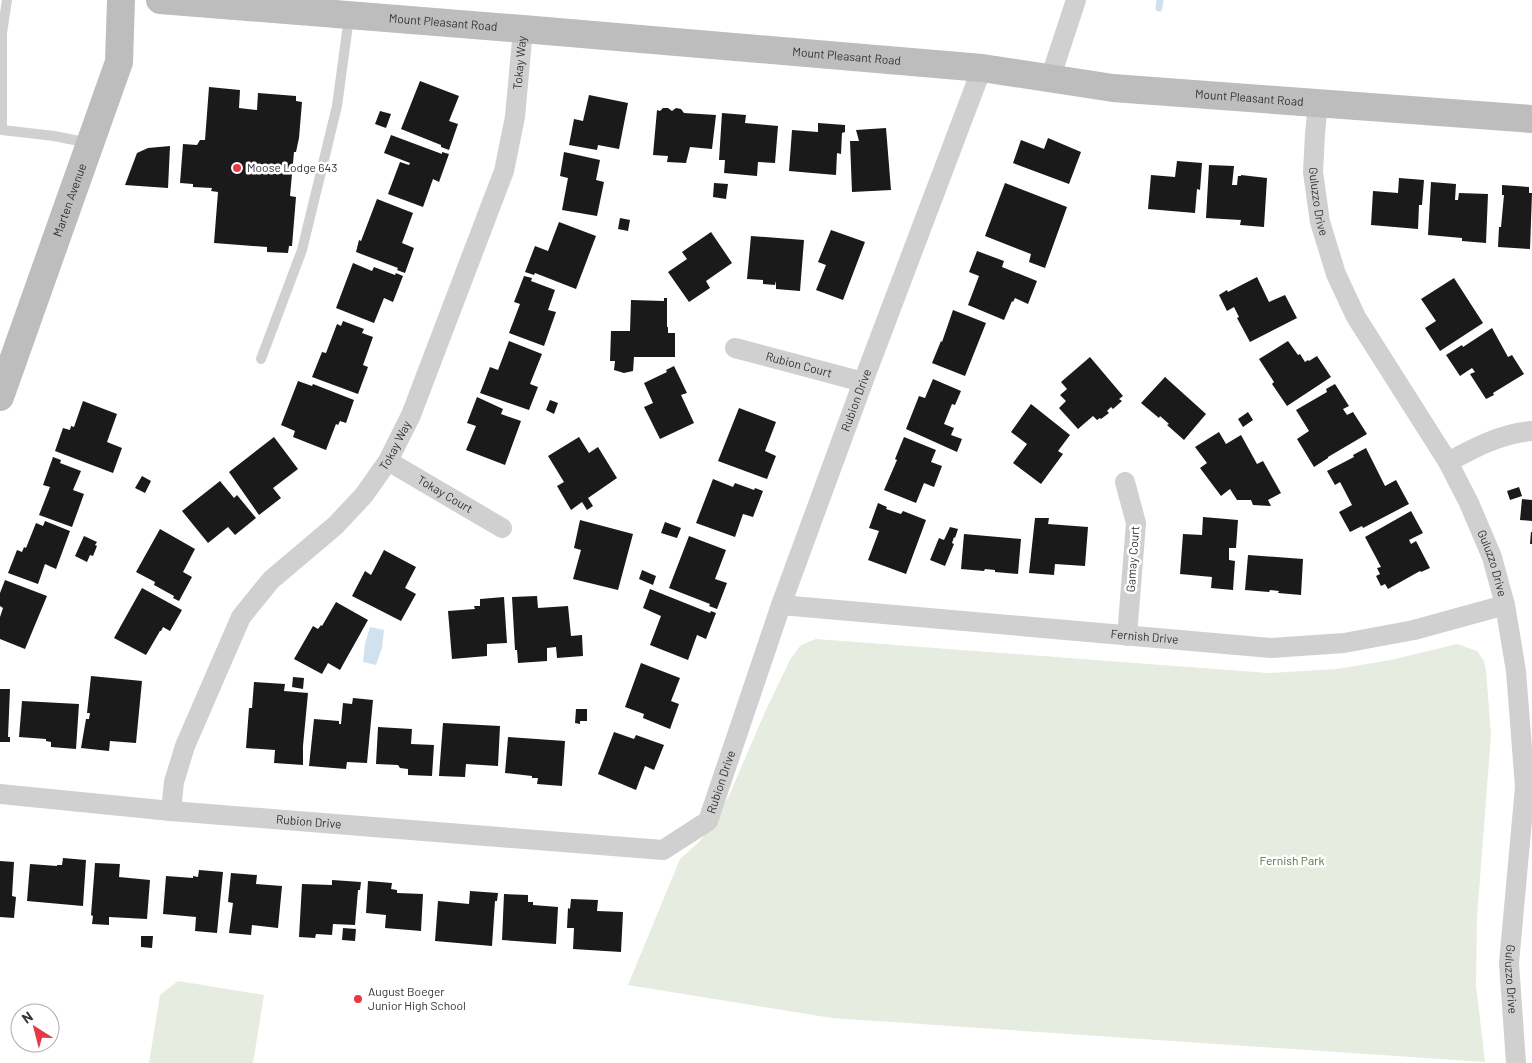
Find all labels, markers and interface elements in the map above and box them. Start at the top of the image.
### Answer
street label: Mount Pleasant Road [388,10,498,33]
street label: Tokay Way [510,35,528,90]
street label: Mount Pleasant Road [792,44,902,67]
street label: Mount Pleasant Road [1195,86,1304,108]
place label: Moose Lodge 643 [247,160,337,174]
street label: Marten Avenue [50,161,88,238]
marker: Moose Lodge 643 [231,162,243,174]
street label: Guluzzo Drive [1307,167,1332,237]
street label: Rubion Court [764,348,834,379]
street label: Rubion Drive [837,367,873,433]
street label: Tokay Way [376,418,413,473]
street label: Tokay Court [415,472,476,515]
street label: Gamay Court [1123,525,1141,593]
street label: Guluzzo Drive [1475,527,1510,598]
street label: Fernish Drive [1110,626,1179,646]
street label: Rubion Drive [703,748,737,815]
street label: Rubion Drive [276,811,342,830]
park label: Fernish Park [1260,853,1324,867]
street label: Guluzzo Drive [1503,944,1521,1014]
place label: August Boeger Junior High School [368,984,466,1012]
marker: August Boeger Junior High School [352,993,364,1005]
north arrow [10,1003,60,1053]
text: N [18,1007,36,1027]

